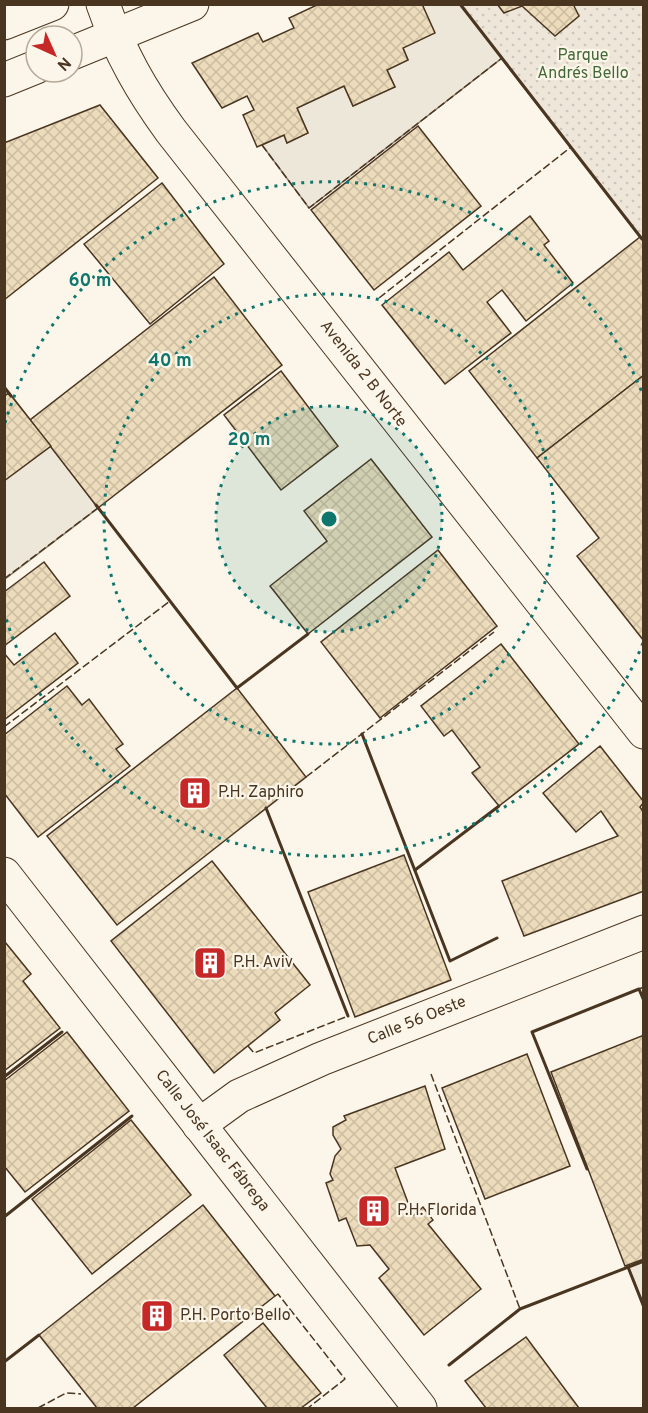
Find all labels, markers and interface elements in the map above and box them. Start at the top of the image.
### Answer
north arrow [24,24,84,84]
park label: Parque Andrés Bello [537,46,629,84]
text: N [52,52,74,74]
text: 60 m [68,270,112,293]
street label: Avenida 2 B Norte [315,317,411,431]
text: 40 m [148,350,192,373]
text: 20 m [227,429,271,452]
centre of rings [319,509,339,529]
building icon: P.H. Zaphiro [177,775,213,811]
place label: P.H. Zaphiro [218,783,304,803]
building icon: P.H. Aviv [192,945,228,981]
place label: P.H. Aviv [233,953,293,973]
street label: Calle 56 Oeste [365,992,469,1050]
street label: Calle José Isaac Fábrega [150,1066,274,1216]
building icon: P.H. Florida [356,1193,392,1229]
place label: P.H. Florida [397,1201,477,1221]
building icon: P.H. Porto Bello [139,1298,175,1334]
place label: P.H. Porto Bello [180,1306,291,1326]

